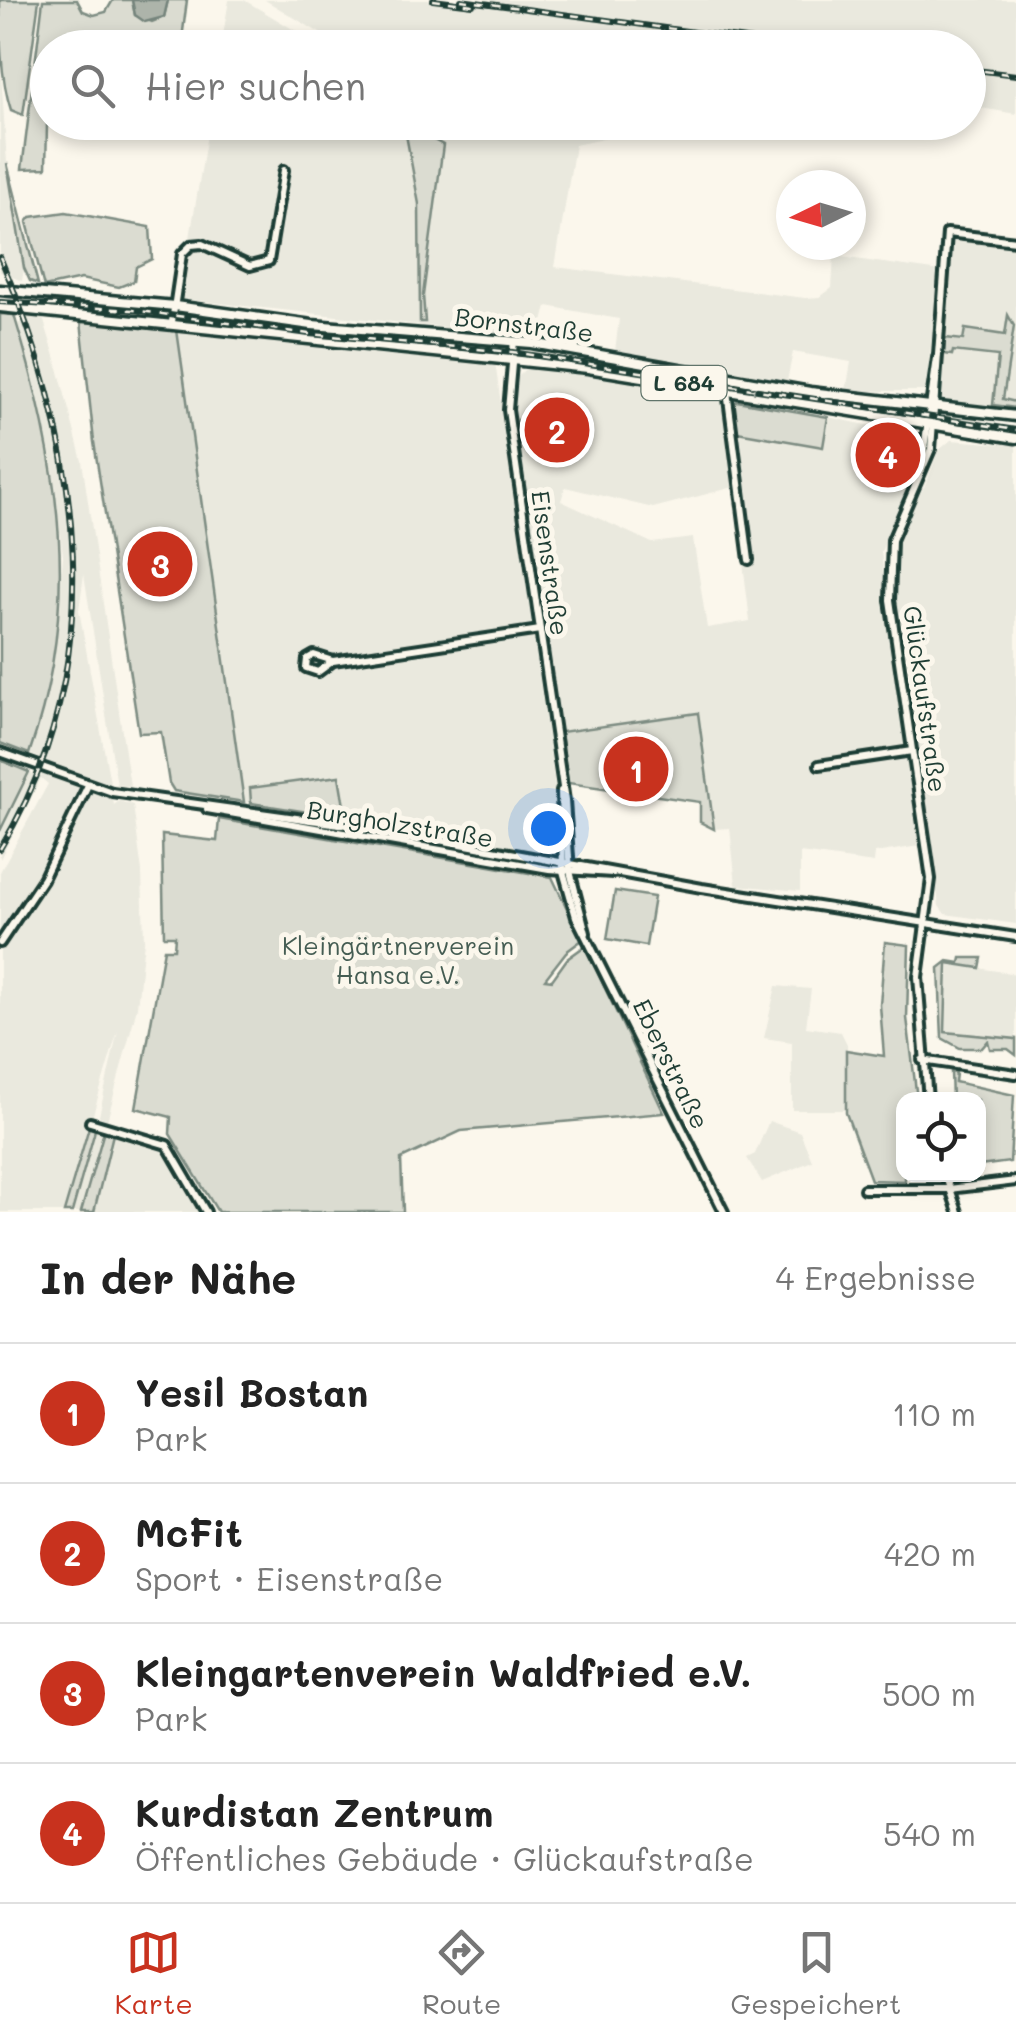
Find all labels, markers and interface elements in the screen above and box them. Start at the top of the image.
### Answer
search box [30,30,986,140]
icon: search [65,58,120,113]
text: Hier suchen [145,60,366,110]
north arrow [776,170,866,260]
street label: Bornstraße [453,300,595,348]
road number: L 684 [642,366,726,400]
pin: 2 [524,392,590,468]
pin: 4 [856,418,920,492]
street label: Eisenstraße [525,488,577,637]
pin: 3 [128,526,192,602]
street label: Glückaufstraße [897,604,955,794]
pin: 1 [604,732,668,806]
street label: Burgholzstraße [305,793,495,854]
your location [523,803,574,854]
park label: Kleingärtnerverein Hansa e.V. [282,929,514,990]
street label: Eberstraße [627,993,717,1134]
map controls [896,1092,986,1182]
button: locate [896,1092,986,1182]
text: In der Nähe [40,1250,296,1305]
text: 4 Ergebnisse [775,1256,976,1298]
text: Yesil Bostan [135,1367,368,1417]
text: 1 [65,1392,80,1434]
text: 110 m [892,1392,976,1434]
text: Park [135,1417,208,1459]
text: McFit [135,1507,243,1557]
text: 2 [64,1532,81,1574]
text: 420 m [884,1532,976,1574]
text: Sport · Eisenstraße [135,1557,443,1599]
text: Kleingartenverein Waldfried e.V. [135,1647,752,1697]
text: 3 [63,1672,82,1714]
text: 500 m [882,1672,976,1714]
text: Park [135,1697,208,1739]
text: Kurdistan Zentrum [135,1787,493,1837]
text: 4 [62,1812,83,1854]
text: 540 m [883,1812,976,1854]
text: Öffentliches Gebäude · Glückaufstraße [135,1837,754,1879]
tab: Karte [115,1925,193,2021]
tab: Route [422,1925,501,2021]
tab: Gespeichert [731,1925,901,2021]

